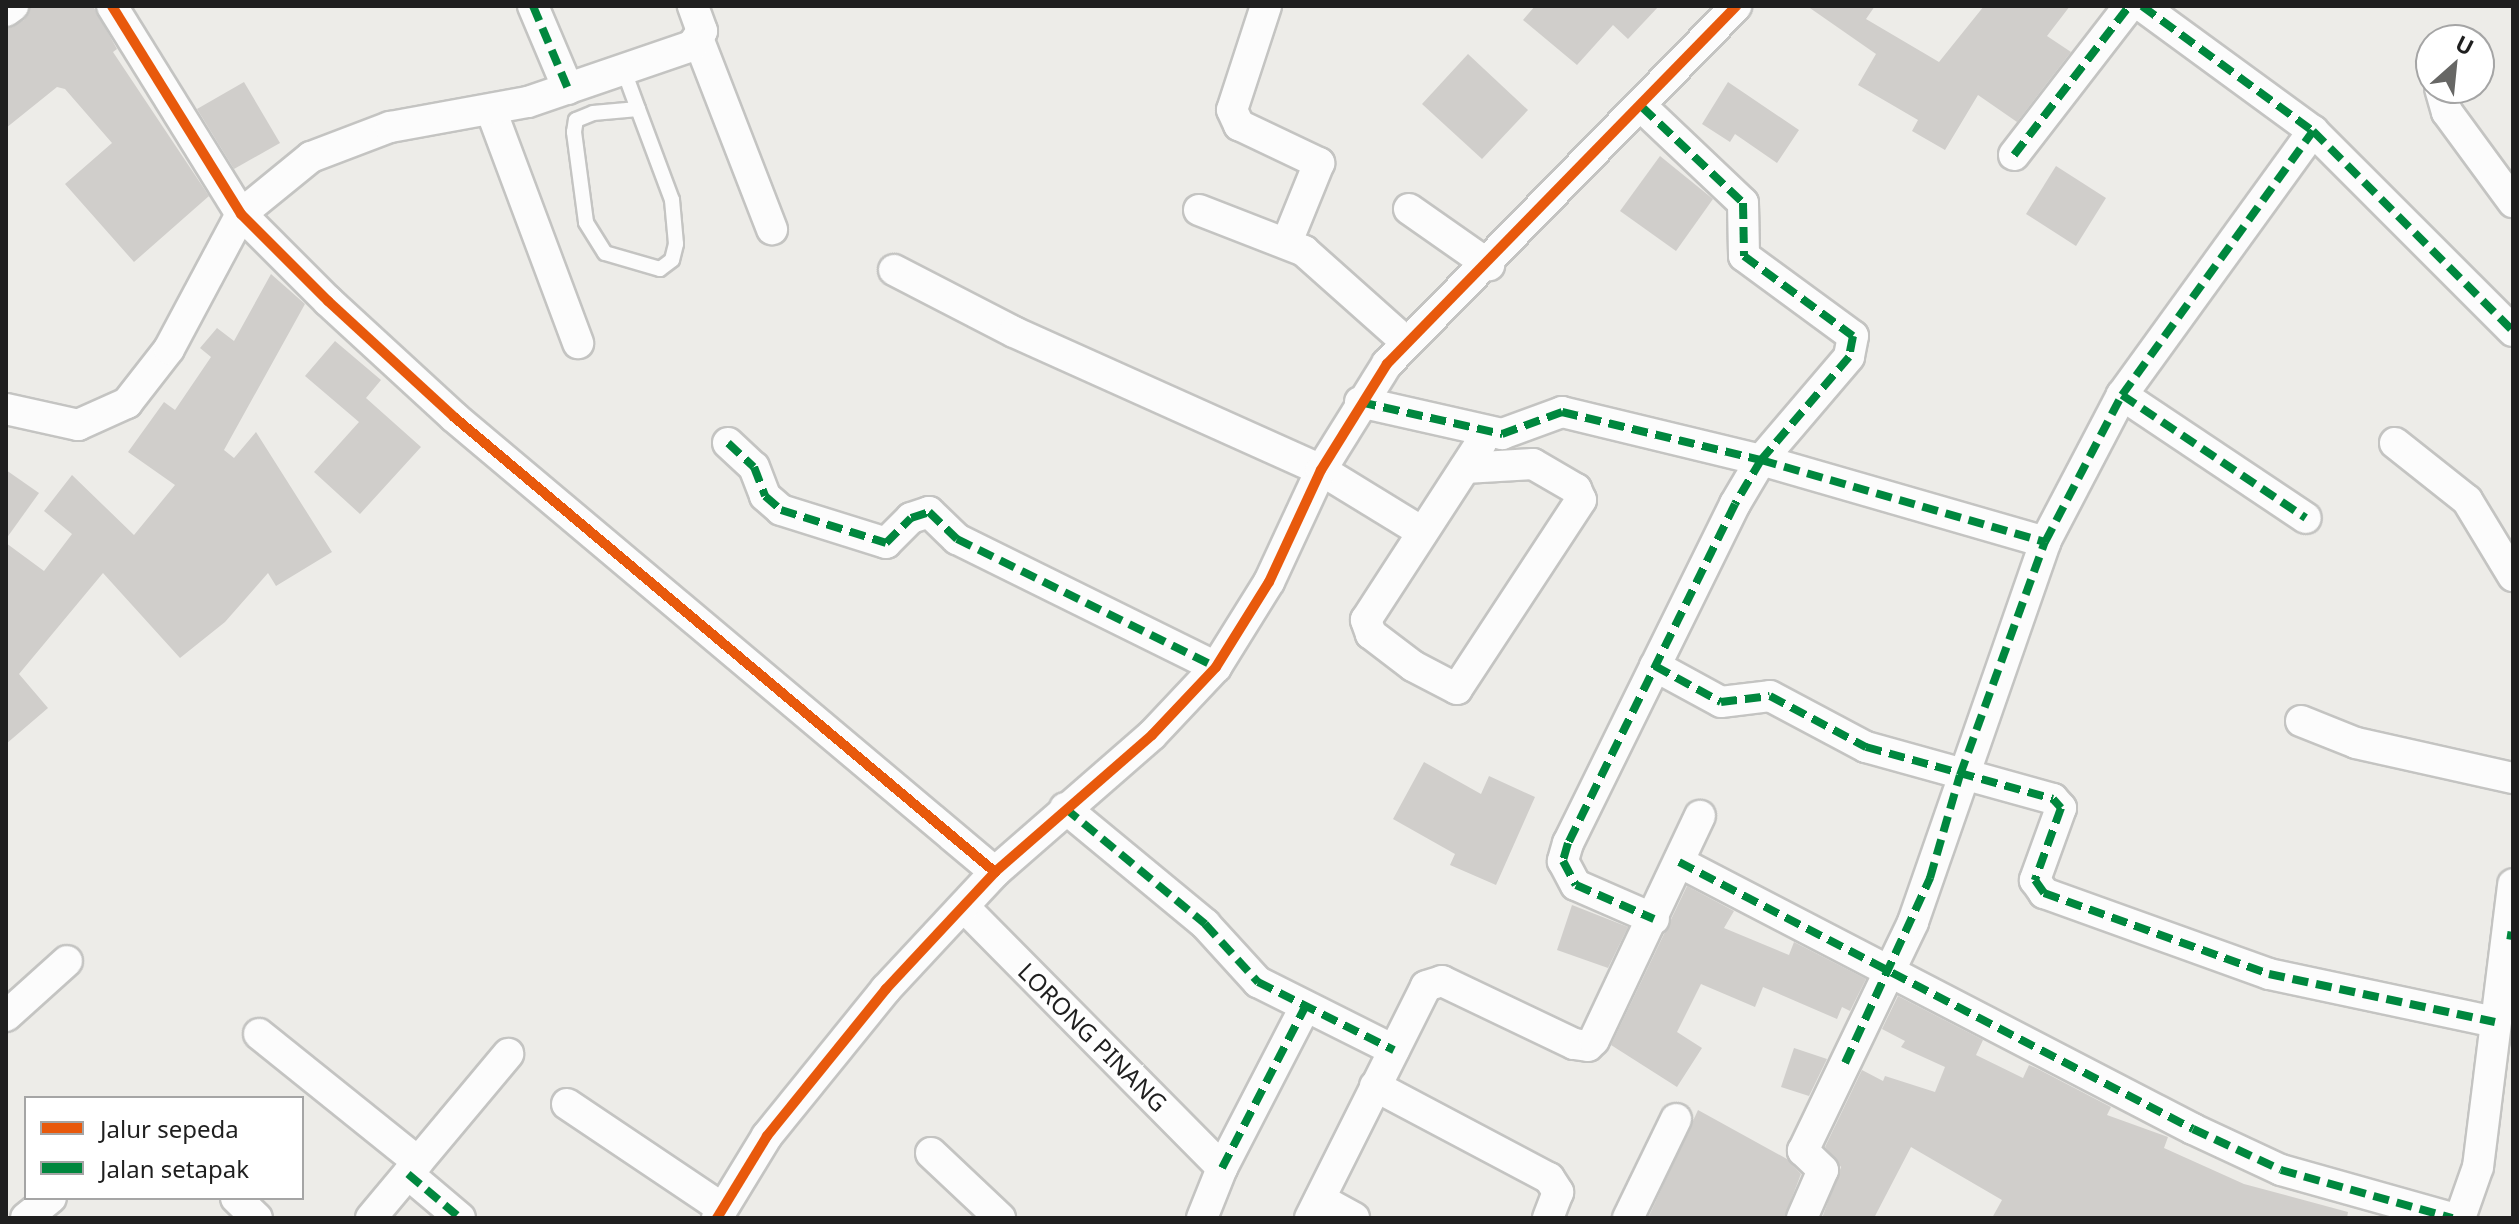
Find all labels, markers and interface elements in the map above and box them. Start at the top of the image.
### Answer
north arrow [2415,24,2495,104]
text: U [2451,27,2479,62]
street label: LORONG PINANG [1013,957,1173,1117]
legend [24,1096,304,1200]
text: Jalur sepeda [100,1112,239,1145]
text: Jalan setapak [100,1152,249,1185]

